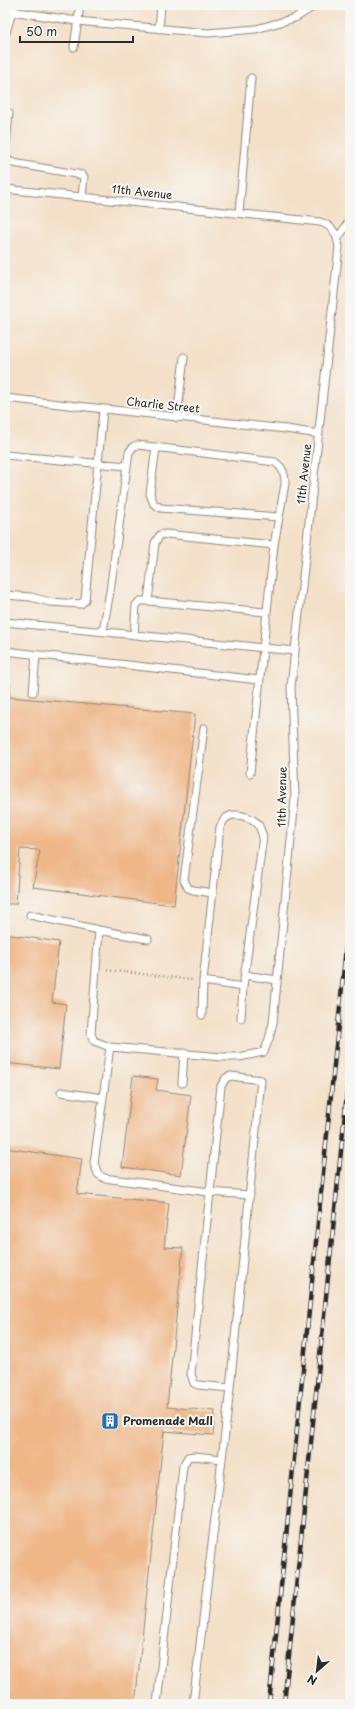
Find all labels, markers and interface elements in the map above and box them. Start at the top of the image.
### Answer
scale bar [20,18,133,44]
text: 50 m [26,22,57,40]
street label: 11th Avenue [111,180,173,203]
street label: Charlie Street [126,392,201,417]
street label: 11th Avenue [292,443,315,505]
street label: 11th Avenue [272,766,291,828]
building icon: Promenade Mall [100,1411,120,1431]
place label: Promenade Mall [123,1412,213,1429]
north arrow [297,1651,337,1691]
text: N [304,1671,320,1690]

